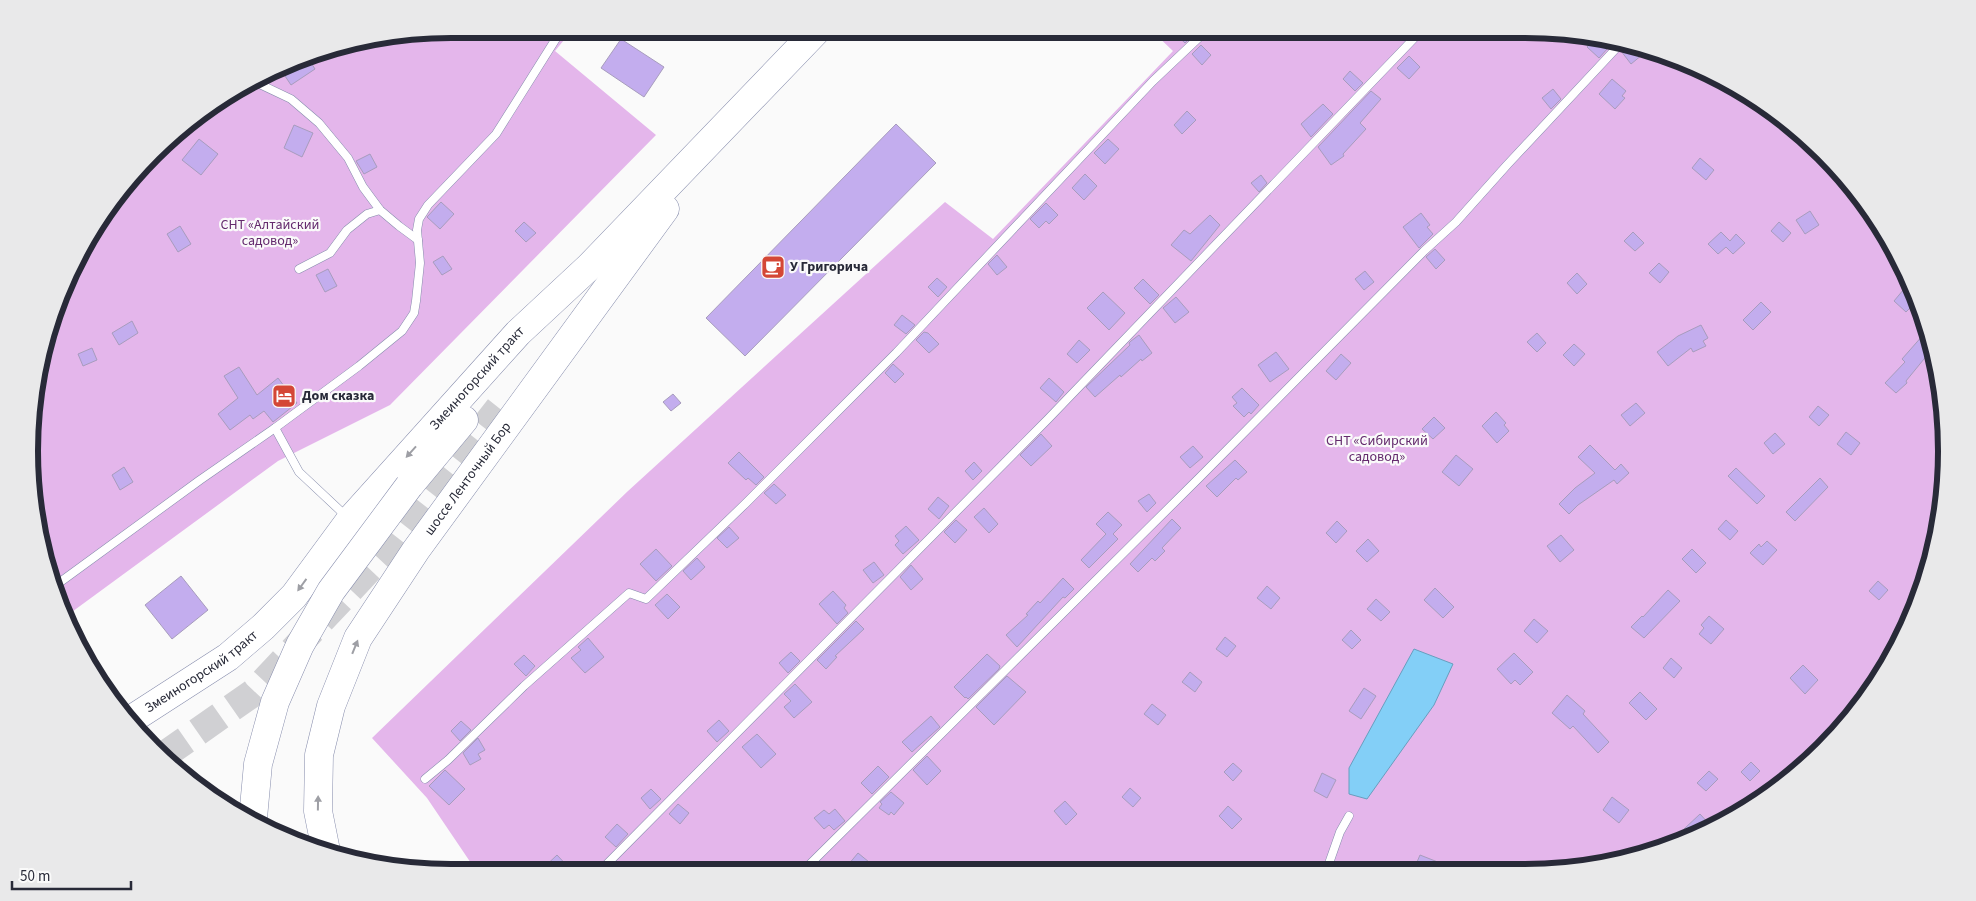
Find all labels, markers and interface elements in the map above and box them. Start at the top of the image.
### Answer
park label: СНТ «Алтайский садовод» [220,215,320,251]
cafe icon: У Григорича [760,254,786,280]
place label: У Григорича [790,257,868,277]
street label: Змеиногорский тракт [425,321,529,435]
hotel icon: Дом сказка [271,383,297,409]
place label: Дом сказка [302,386,374,406]
street label: шоссе Ленточный Бор [420,418,516,540]
park label: СНТ «Сибирский садовод» [1326,431,1428,467]
one-way arrow [405,446,417,458]
one-way arrow [297,578,307,592]
street label: Змеиногорский тракт [141,625,263,718]
one-way arrow [351,640,359,654]
one-way arrow [314,795,322,811]
scale bar [12,858,131,890]
text: 50 m [20,866,50,887]

